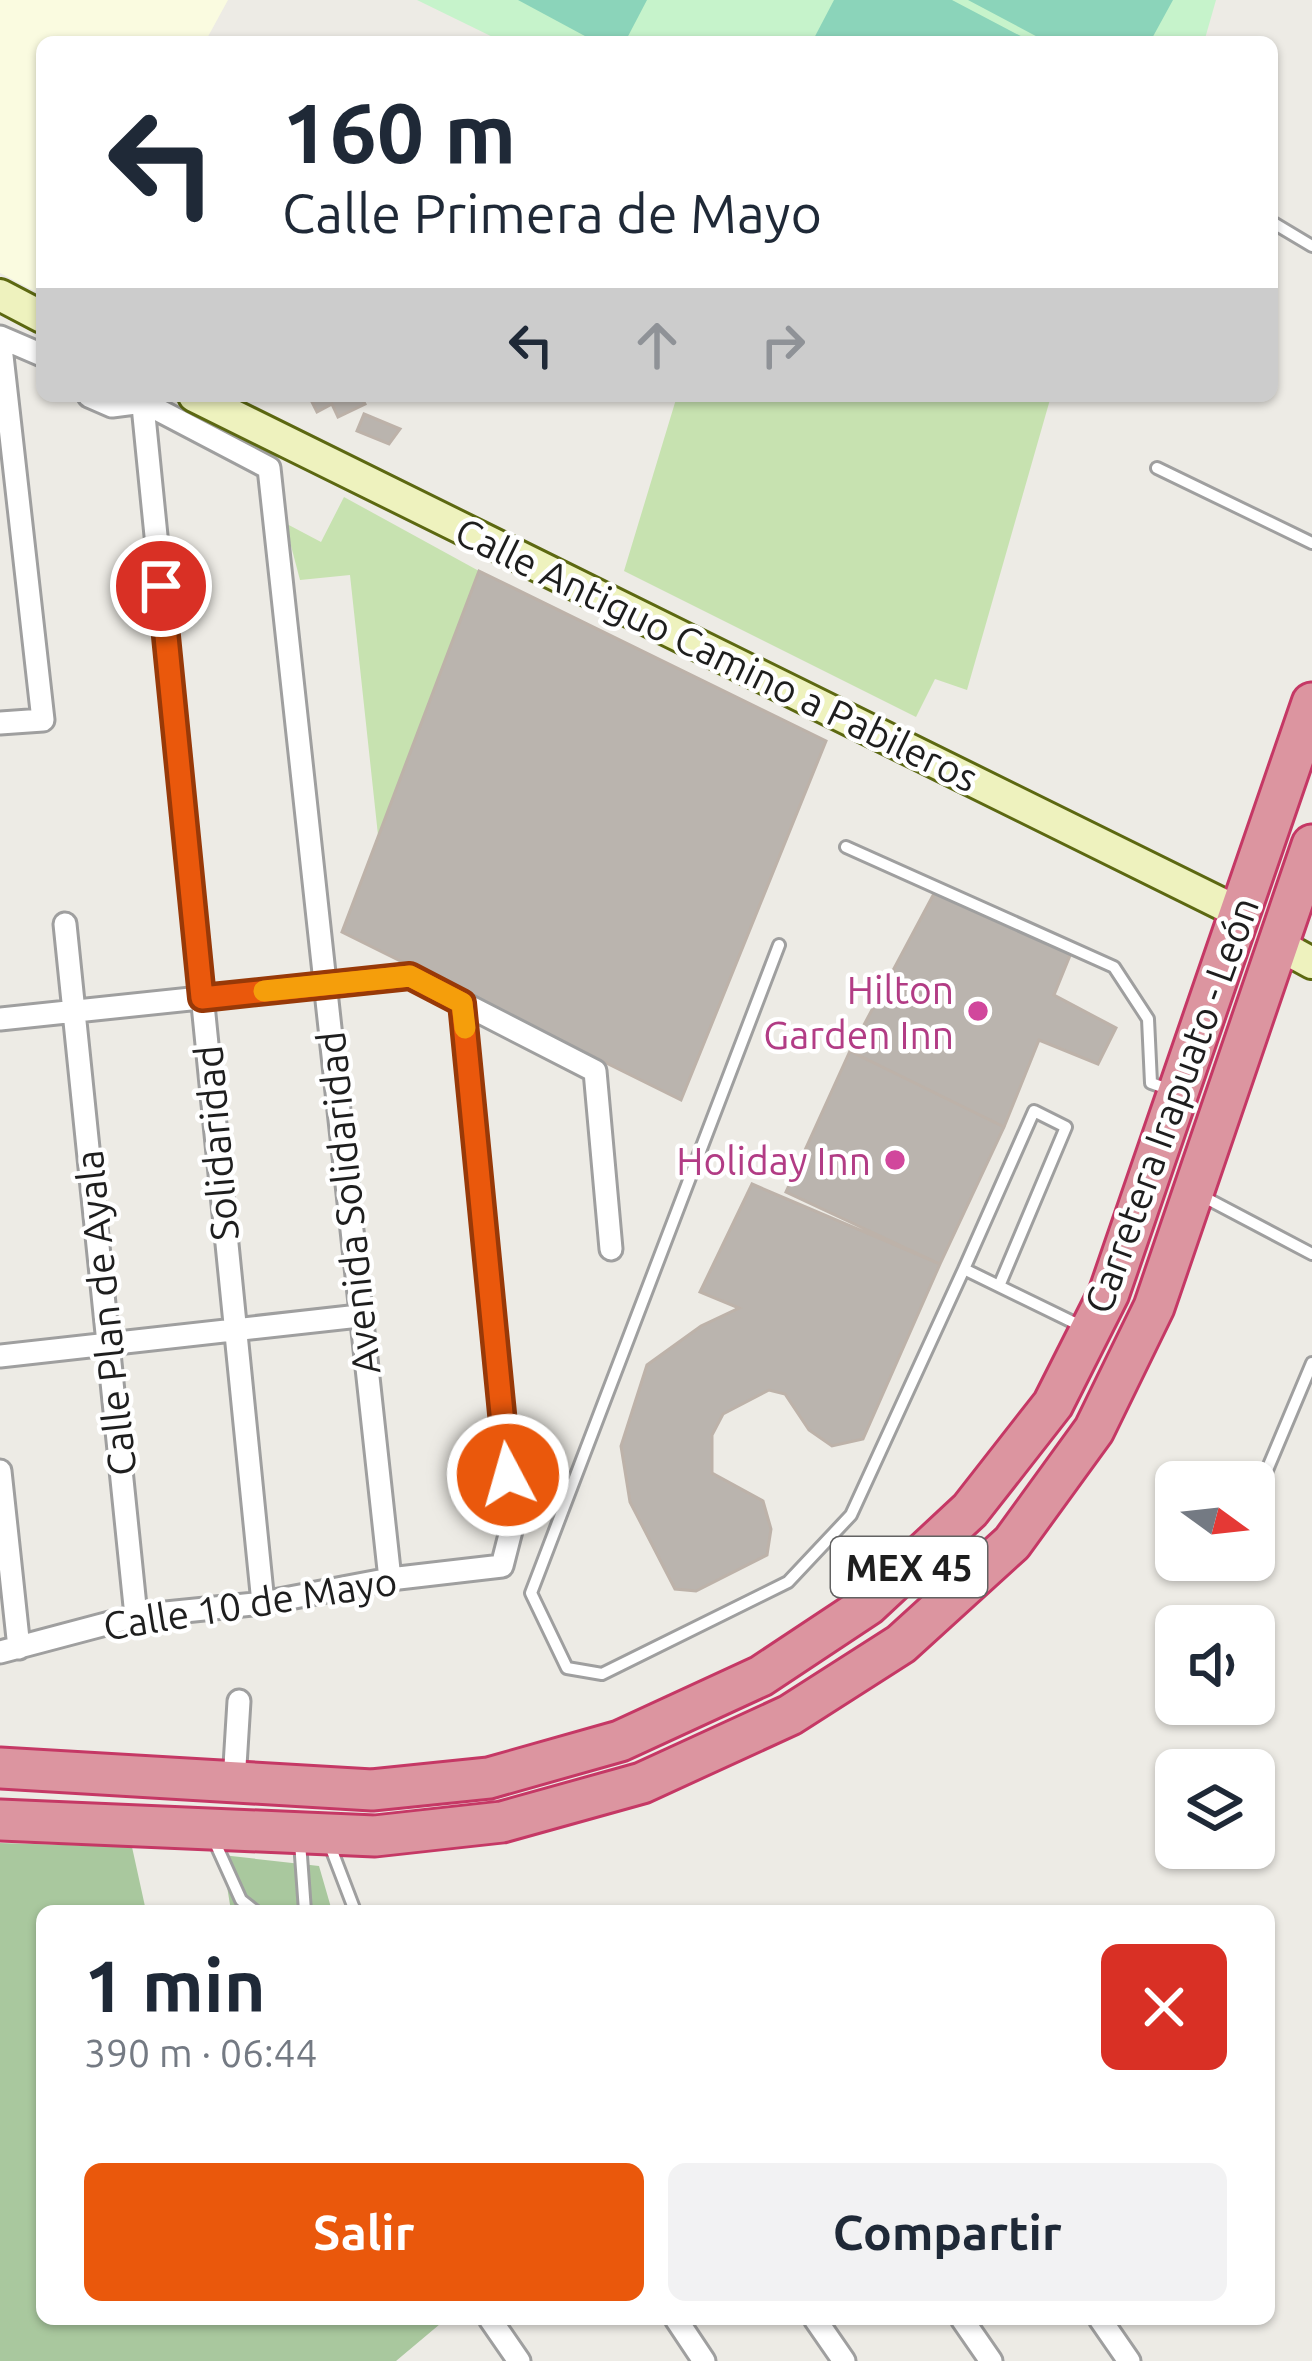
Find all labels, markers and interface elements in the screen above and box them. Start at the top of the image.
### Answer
icon: left [84,84,240,240]
text: 160 m [282,85,516,179]
text: Calle Primera de Mayo [282,183,822,243]
icon: left [498,312,564,378]
icon: ahead [624,312,690,378]
icon: right [750,312,816,378]
street label: Calle Antiguo Camino a Pabileros [449,509,985,799]
pin [110,535,212,637]
icon: arrive [128,553,194,619]
street label: Carretera Irapuato - León [1076,891,1266,1319]
place label: Hilton Garden Inn [763,968,954,1056]
marker: Hilton Garden Inn [965,998,991,1024]
street label: Avenida Solidaridad [309,1029,387,1377]
street label: Solidaridad [186,1044,246,1242]
place label: Holiday Inn [676,1139,871,1182]
marker: Holiday Inn [882,1147,908,1173]
street label: Calle Plan de Ayala [67,1148,143,1478]
position arrow [445,1412,571,1538]
north arrow [1155,1461,1275,1581]
map controls [1155,1461,1275,1869]
road number: MEX 45 [831,1537,987,1597]
street label: Calle 10 de Mayo [100,1559,400,1647]
button: sound [1155,1605,1275,1725]
button: layers [1155,1749,1275,1869]
button: close [1101,1944,1227,2070]
text: 1 min [84,1945,266,2026]
text: 390 m · 06:44 [84,2031,318,2074]
button: Salir [84,2163,644,2301]
button: Compartir [668,2163,1227,2301]

